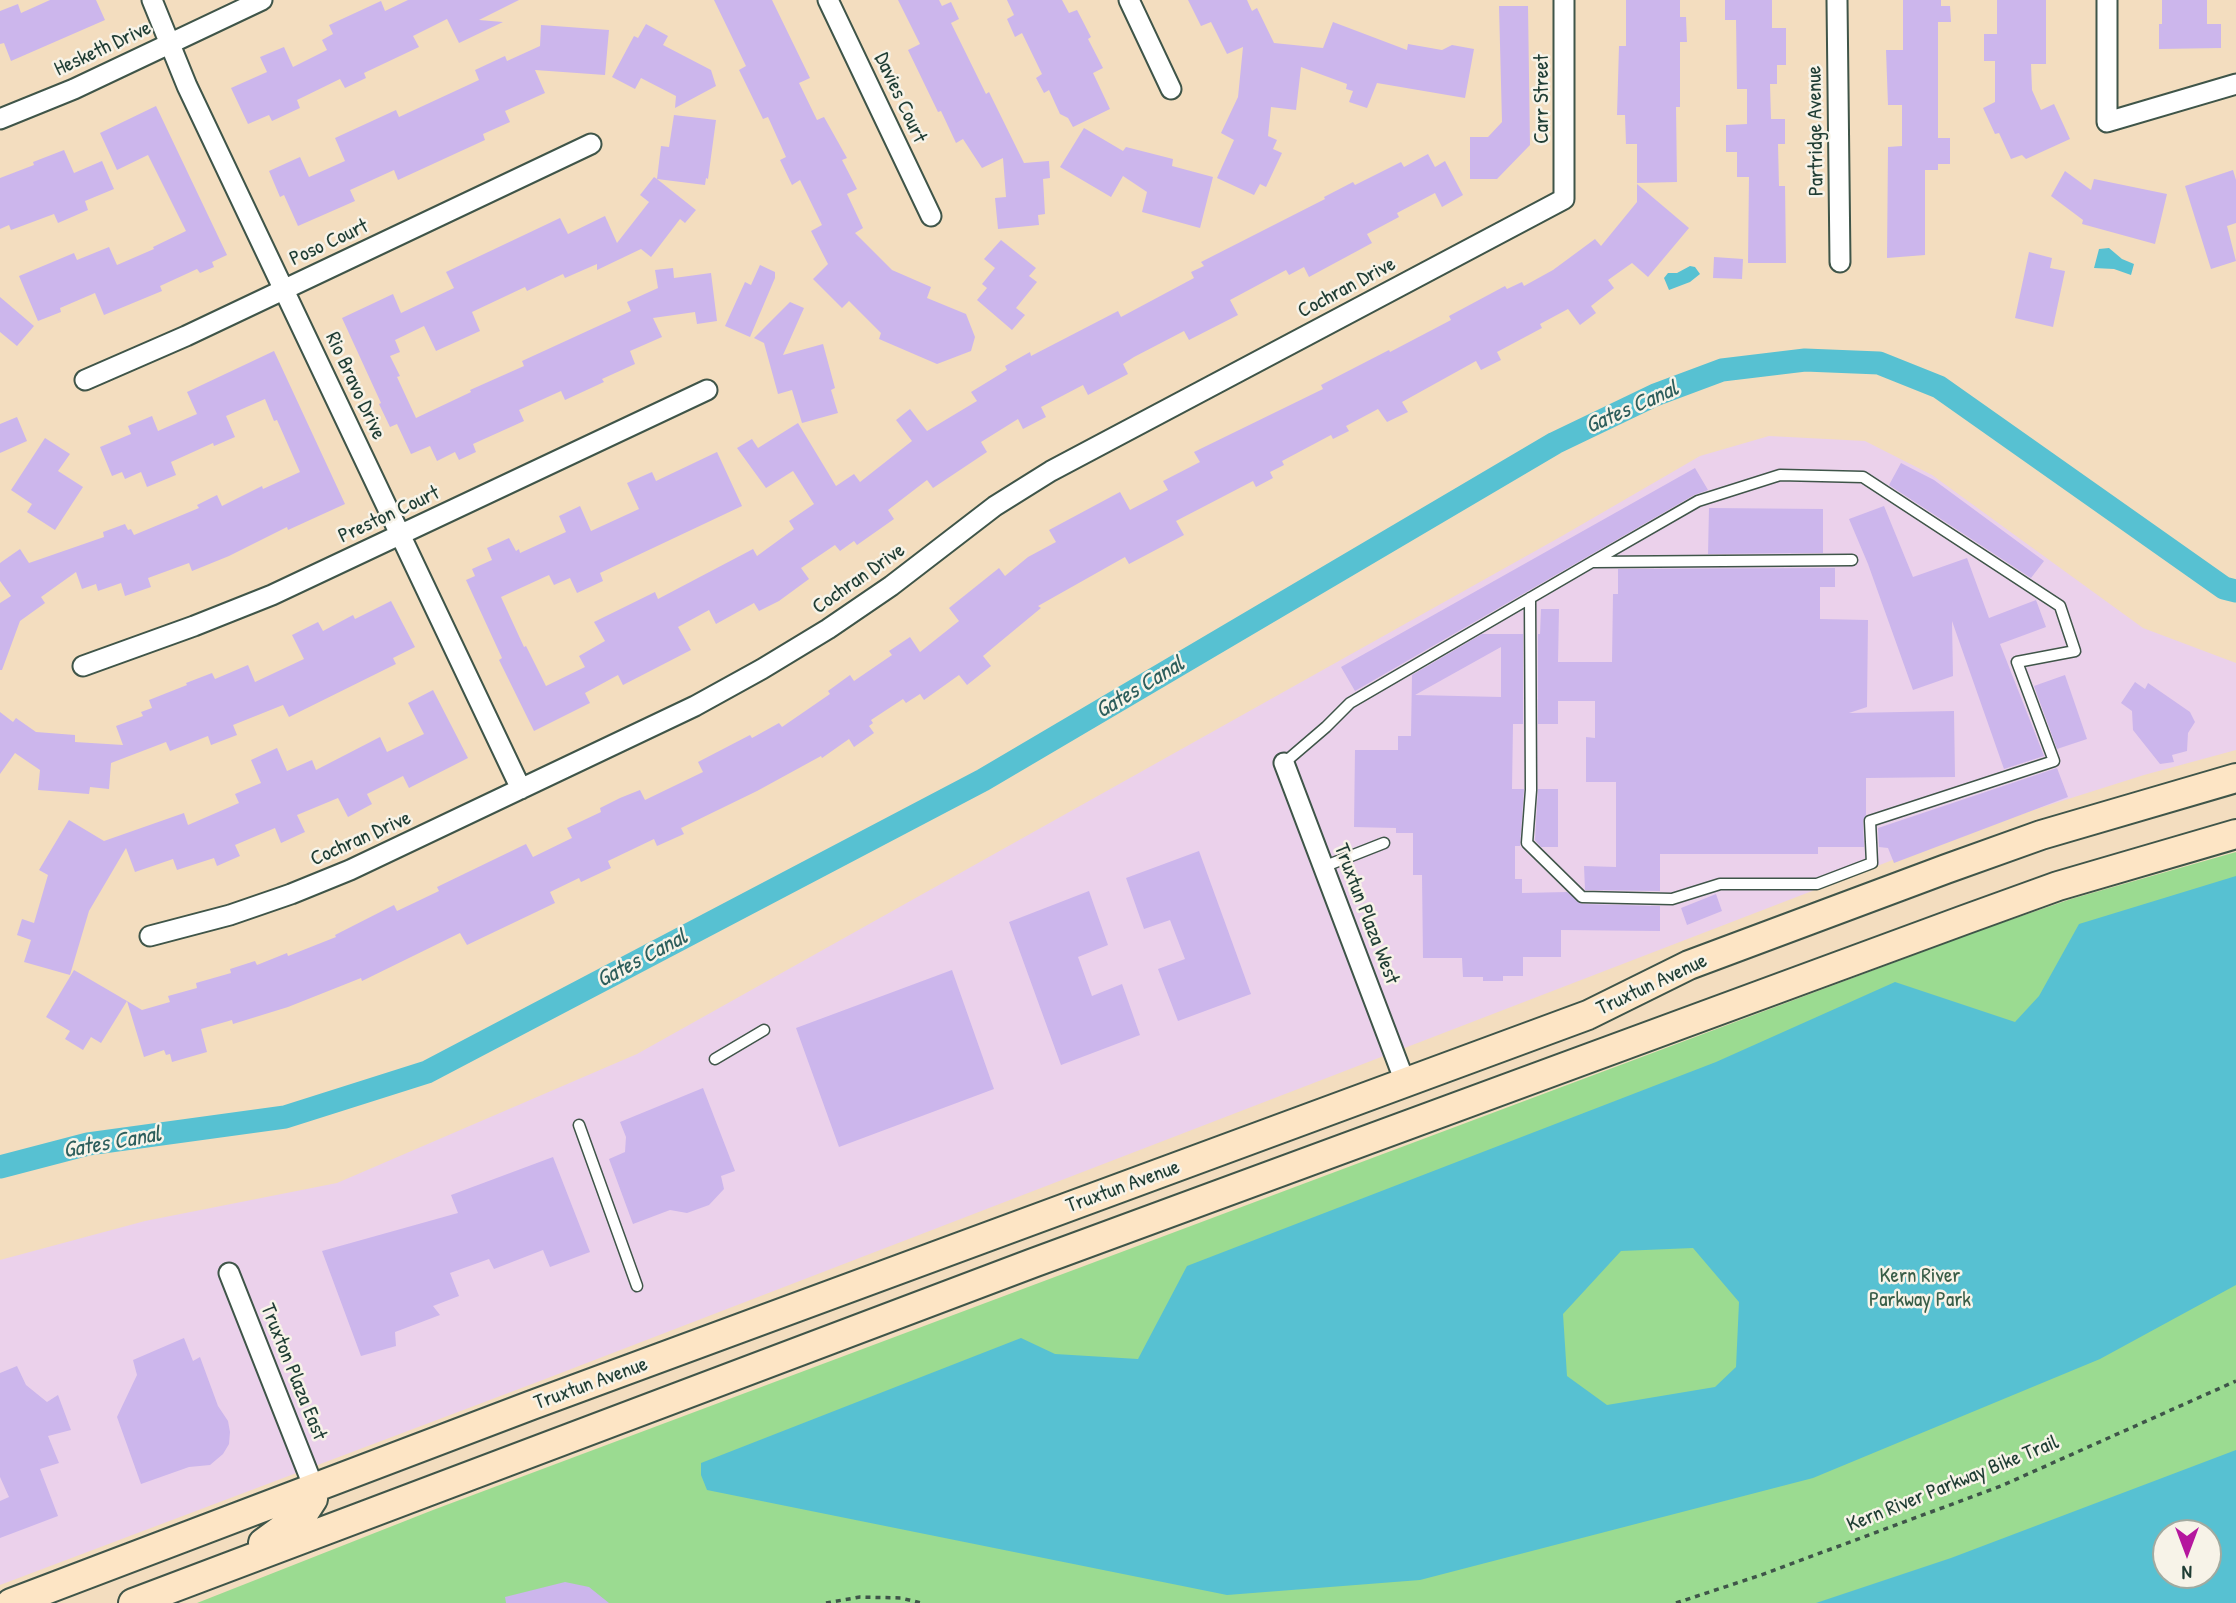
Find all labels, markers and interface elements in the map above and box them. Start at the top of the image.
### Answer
street label: Hesketh Drive [51,16,155,82]
street label: Davies Court [868,49,932,147]
street label: Carr Street [1529,54,1555,144]
street label: Partridge Avenue [1802,66,1830,196]
street label: Poso Court [286,214,372,272]
street label: Cochran Drive [1294,252,1400,324]
street label: Rio Bravo Drive [319,328,391,444]
water label: Gates Canal [1581,375,1683,441]
street label: Preston Court [335,481,443,549]
street label: Cochran Drive [808,538,910,620]
water label: Gates Canal [1091,651,1189,725]
street label: Cochran Drive [307,806,415,872]
street label: Truxtun Plaza West [1328,840,1404,988]
water label: Gates Canal [592,924,692,994]
street label: Truxtun Avenue [1593,948,1711,1022]
water label: Gates Canal [61,1121,163,1165]
street label: Truxtun Avenue [1063,1155,1183,1219]
park label: Kern River Parkway Park [1869,1263,1971,1313]
street label: Truxton Plaza East [254,1300,332,1444]
street label: Truxtun Avenue [531,1352,651,1416]
street label: Kern River Parkway Bike Trail [1843,1430,2063,1538]
north arrow [2152,1519,2222,1589]
text: N [2182,1560,2192,1586]

